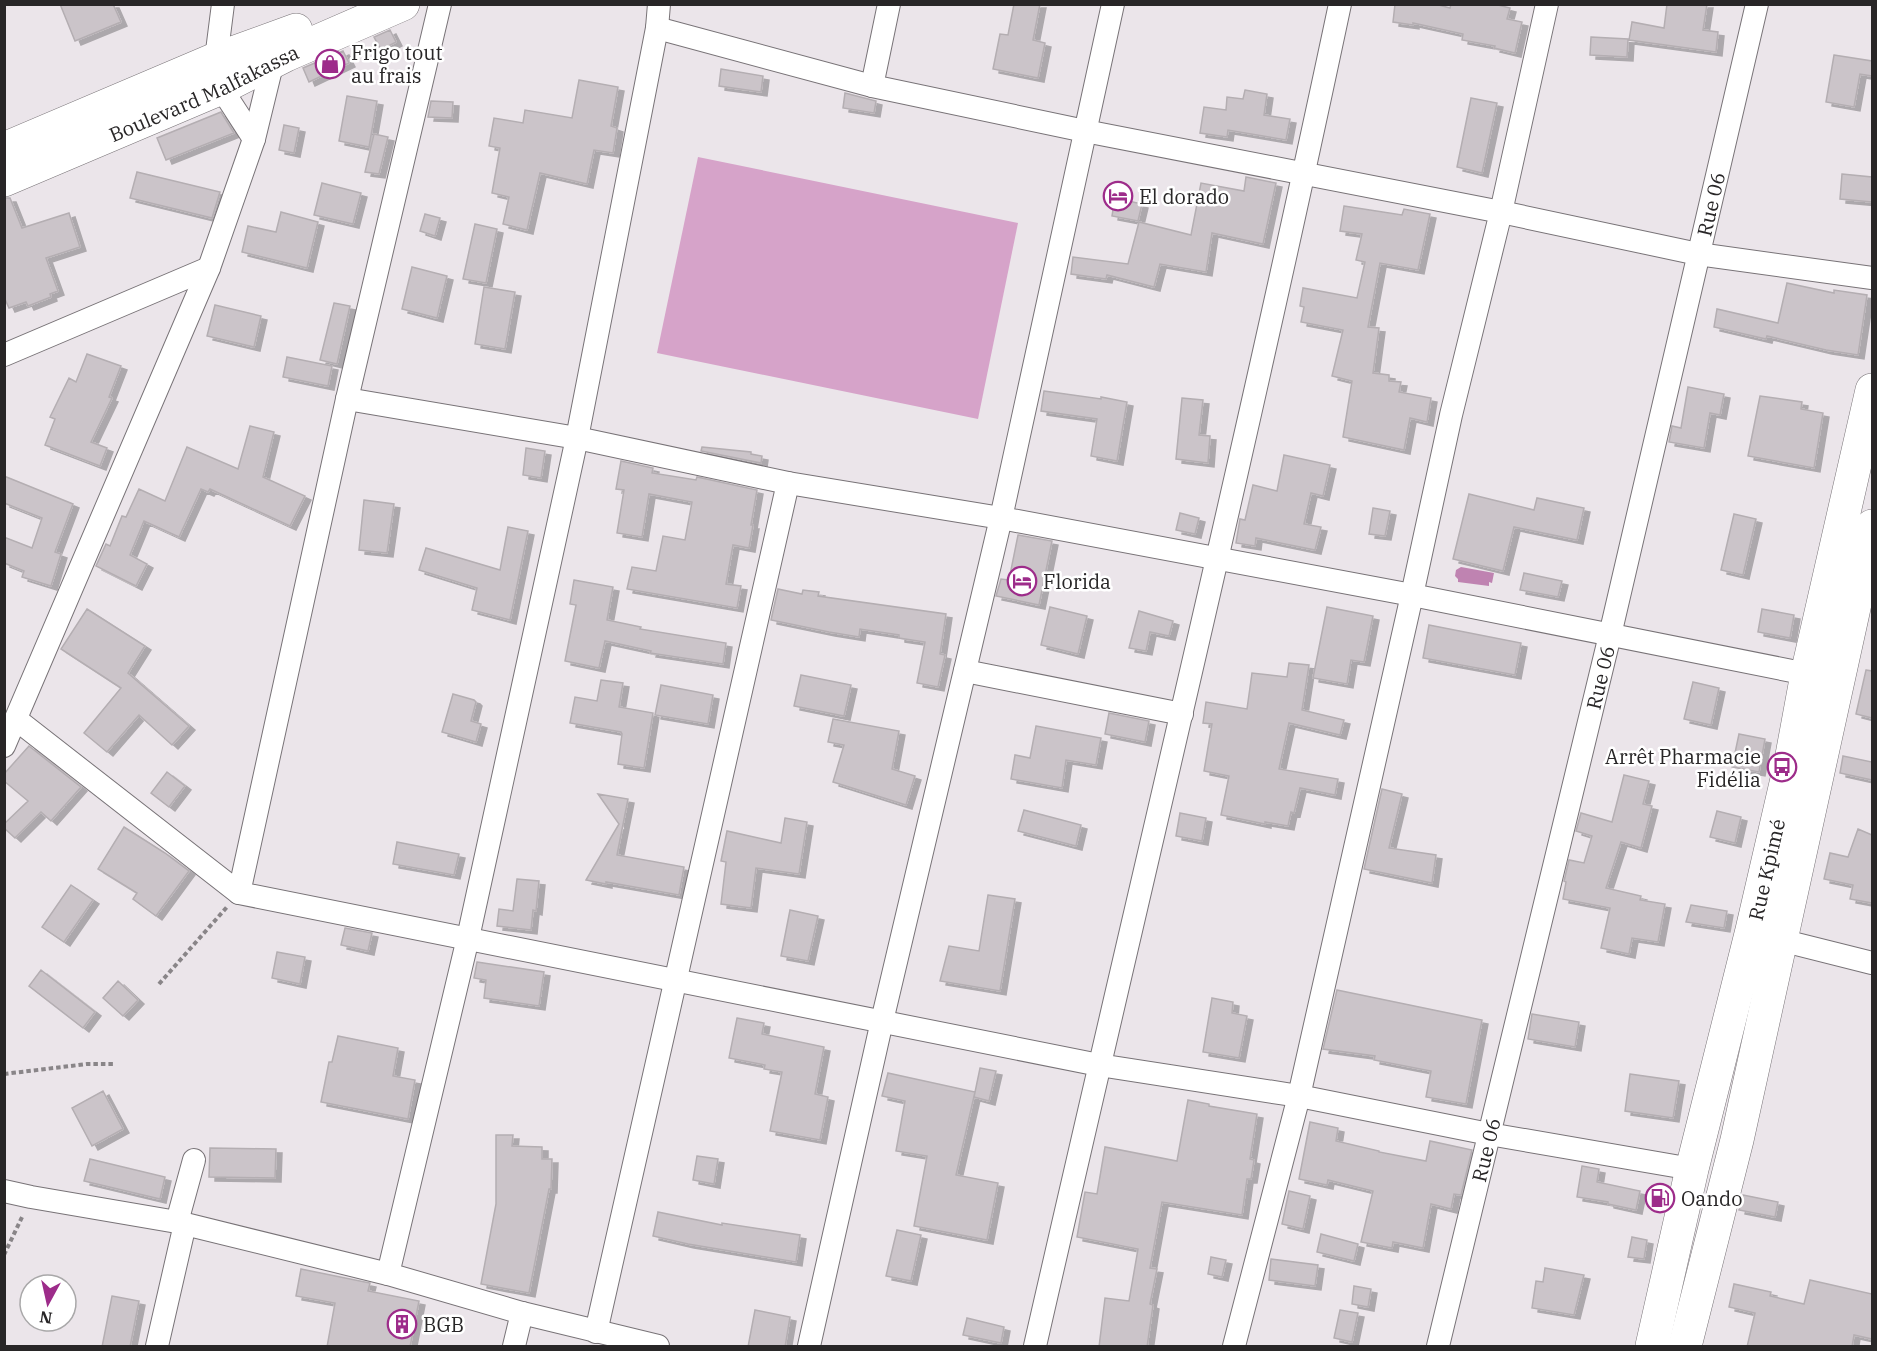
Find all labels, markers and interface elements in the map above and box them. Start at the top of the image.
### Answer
street label: Boulevard Malfakassa [105,38,303,148]
place label: Frigo tout au frais [351,39,443,89]
shop icon: Frigo tout au frais [314,48,346,80]
street label: Rue 06 [1690,169,1731,239]
hotel icon: El dorado [1102,180,1134,212]
place label: El dorado [1139,183,1229,210]
hotel icon: Florida [1006,565,1038,597]
place label: Florida [1043,568,1111,595]
street label: Rue 06 [1579,642,1621,712]
place label: Arrêt Pharmacie Fidélia [1605,743,1761,793]
bus stop icon: Arrêt Pharmacie Fidélia [1766,751,1798,783]
street label: Rue Kpimé [1741,816,1791,923]
street label: Rue 06 [1465,1115,1506,1184]
fuel station icon: Oando [1644,1182,1676,1214]
place label: Oando [1681,1185,1742,1212]
north arrow [18,1273,78,1333]
text: N [38,1307,54,1329]
building icon: BGB [386,1308,418,1340]
place label: BGB [423,1311,464,1338]

